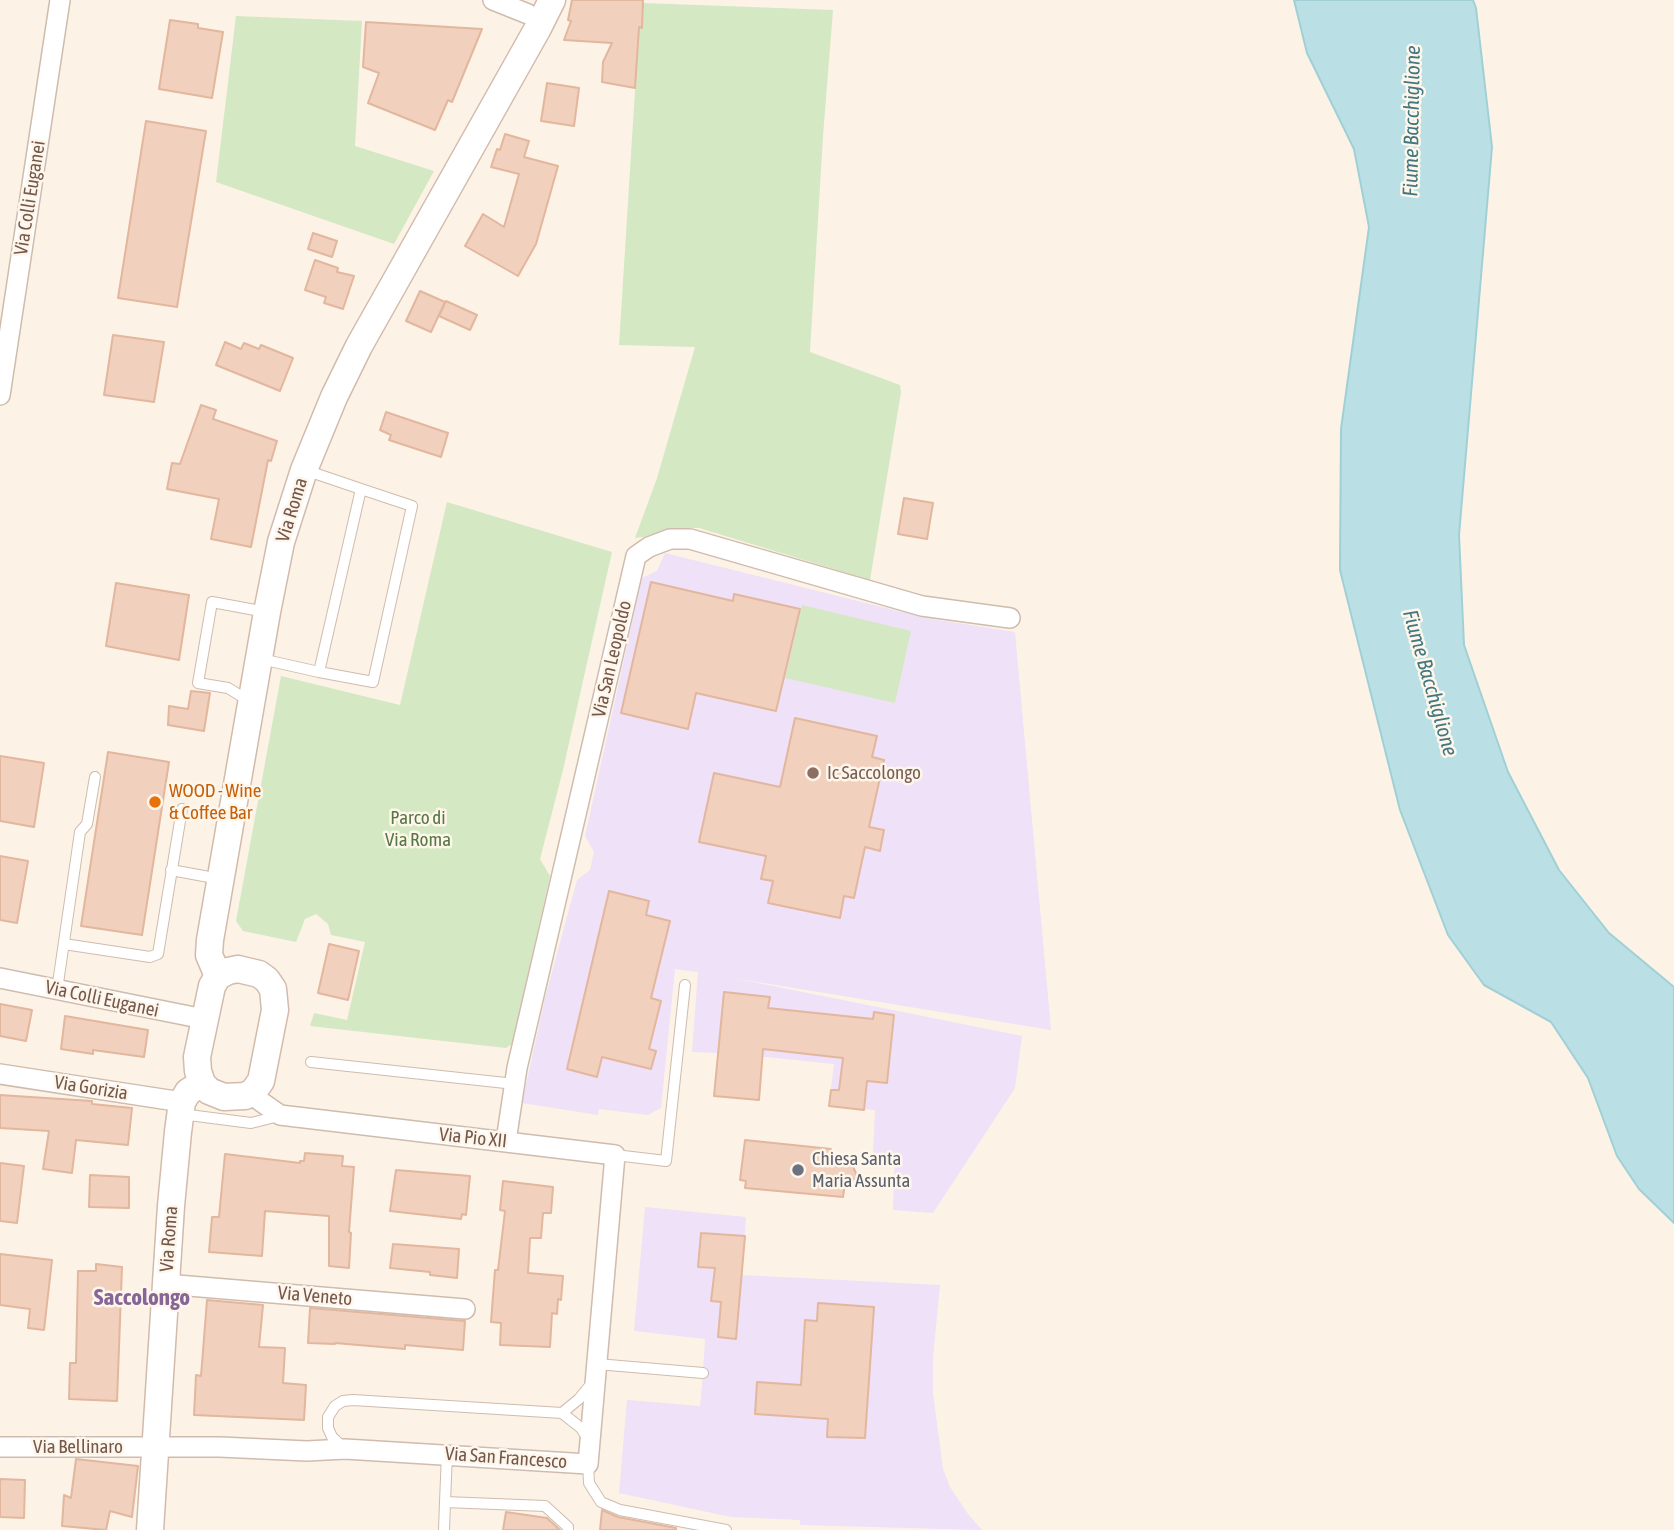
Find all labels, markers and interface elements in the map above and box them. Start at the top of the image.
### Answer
water label: Fiume Bacchiglione [1398,45,1426,197]
street label: Via Colli Euganei [10,139,50,257]
street label: Via Roma [271,475,313,545]
street label: Via San Leopoldo [587,598,637,720]
water label: Fiume Bacchiglione [1397,607,1463,759]
place label: Ic Saccolongo [827,762,921,784]
marker: Ic Saccolongo [805,765,821,781]
place label: WOOD - Wine & Coffee Bar [169,780,261,824]
marker: WOOD - Wine & Coffee Bar [147,794,163,810]
park label: Parco di Via Roma [385,807,451,851]
street label: Via Colli Euganei [43,976,161,1022]
street label: Via Gorizia [53,1071,129,1105]
street label: Via Pio XII [438,1123,508,1153]
place label: Chiesa Santa Maria Assunta [812,1148,910,1192]
marker: Chiesa Santa Maria Assunta [790,1162,806,1178]
street label: Via Roma [155,1205,183,1273]
street label: Via Veneto [277,1281,353,1311]
district label: Saccolongo [94,1284,190,1312]
street label: Via Bellinaro [33,1436,123,1458]
street label: Via San Francesco [444,1442,568,1474]

